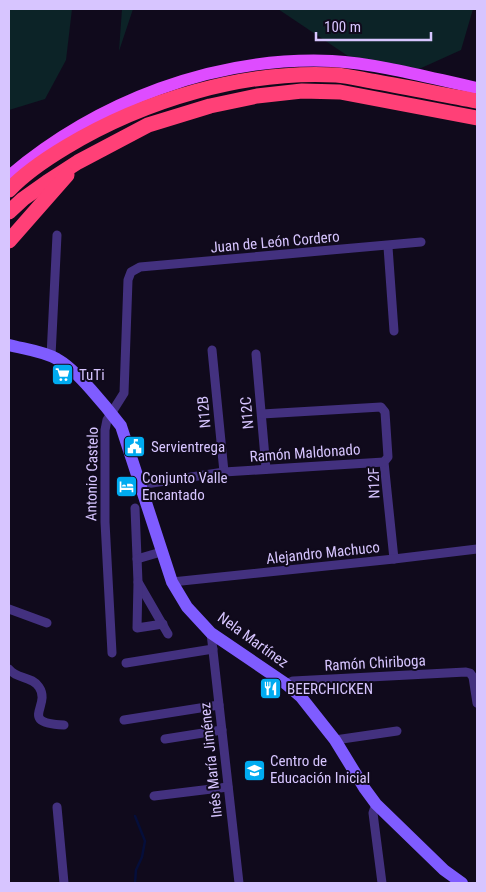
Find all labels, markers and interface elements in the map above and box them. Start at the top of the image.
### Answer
scale bar [316,10,431,42]
text: 100 m [324,18,361,36]
street label: Juan de León Cordero [210,227,340,257]
supermarket icon: TuTi [51,363,75,387]
place label: TuTi [79,366,105,384]
street label: N12B [194,395,214,429]
street label: N12C [237,396,257,430]
street label: Antonio Castelo [82,427,102,521]
public building icon: Servientrega [123,435,147,459]
place label: Servientrega [151,438,225,456]
street label: Ramón Maldonado [249,440,361,466]
street label: N12F [364,467,384,499]
place label: Conjunto Valle Encantado [142,469,228,504]
hotel icon: Conjunto Valle Encantado [114,475,138,499]
street label: Alejandro Machuco [265,538,381,568]
street label: Nela Martínez [214,608,292,672]
street label: Ramón Chiriboga [324,651,426,675]
restaurant icon: BEERCHICKEN [259,677,283,701]
place label: BEERCHICKEN [287,680,373,698]
street label: Inés María Jiménez [196,702,226,818]
place label: Centro de Educación Inicial [270,752,370,787]
school or university icon: Centro de Educación Inicial [242,758,266,782]

